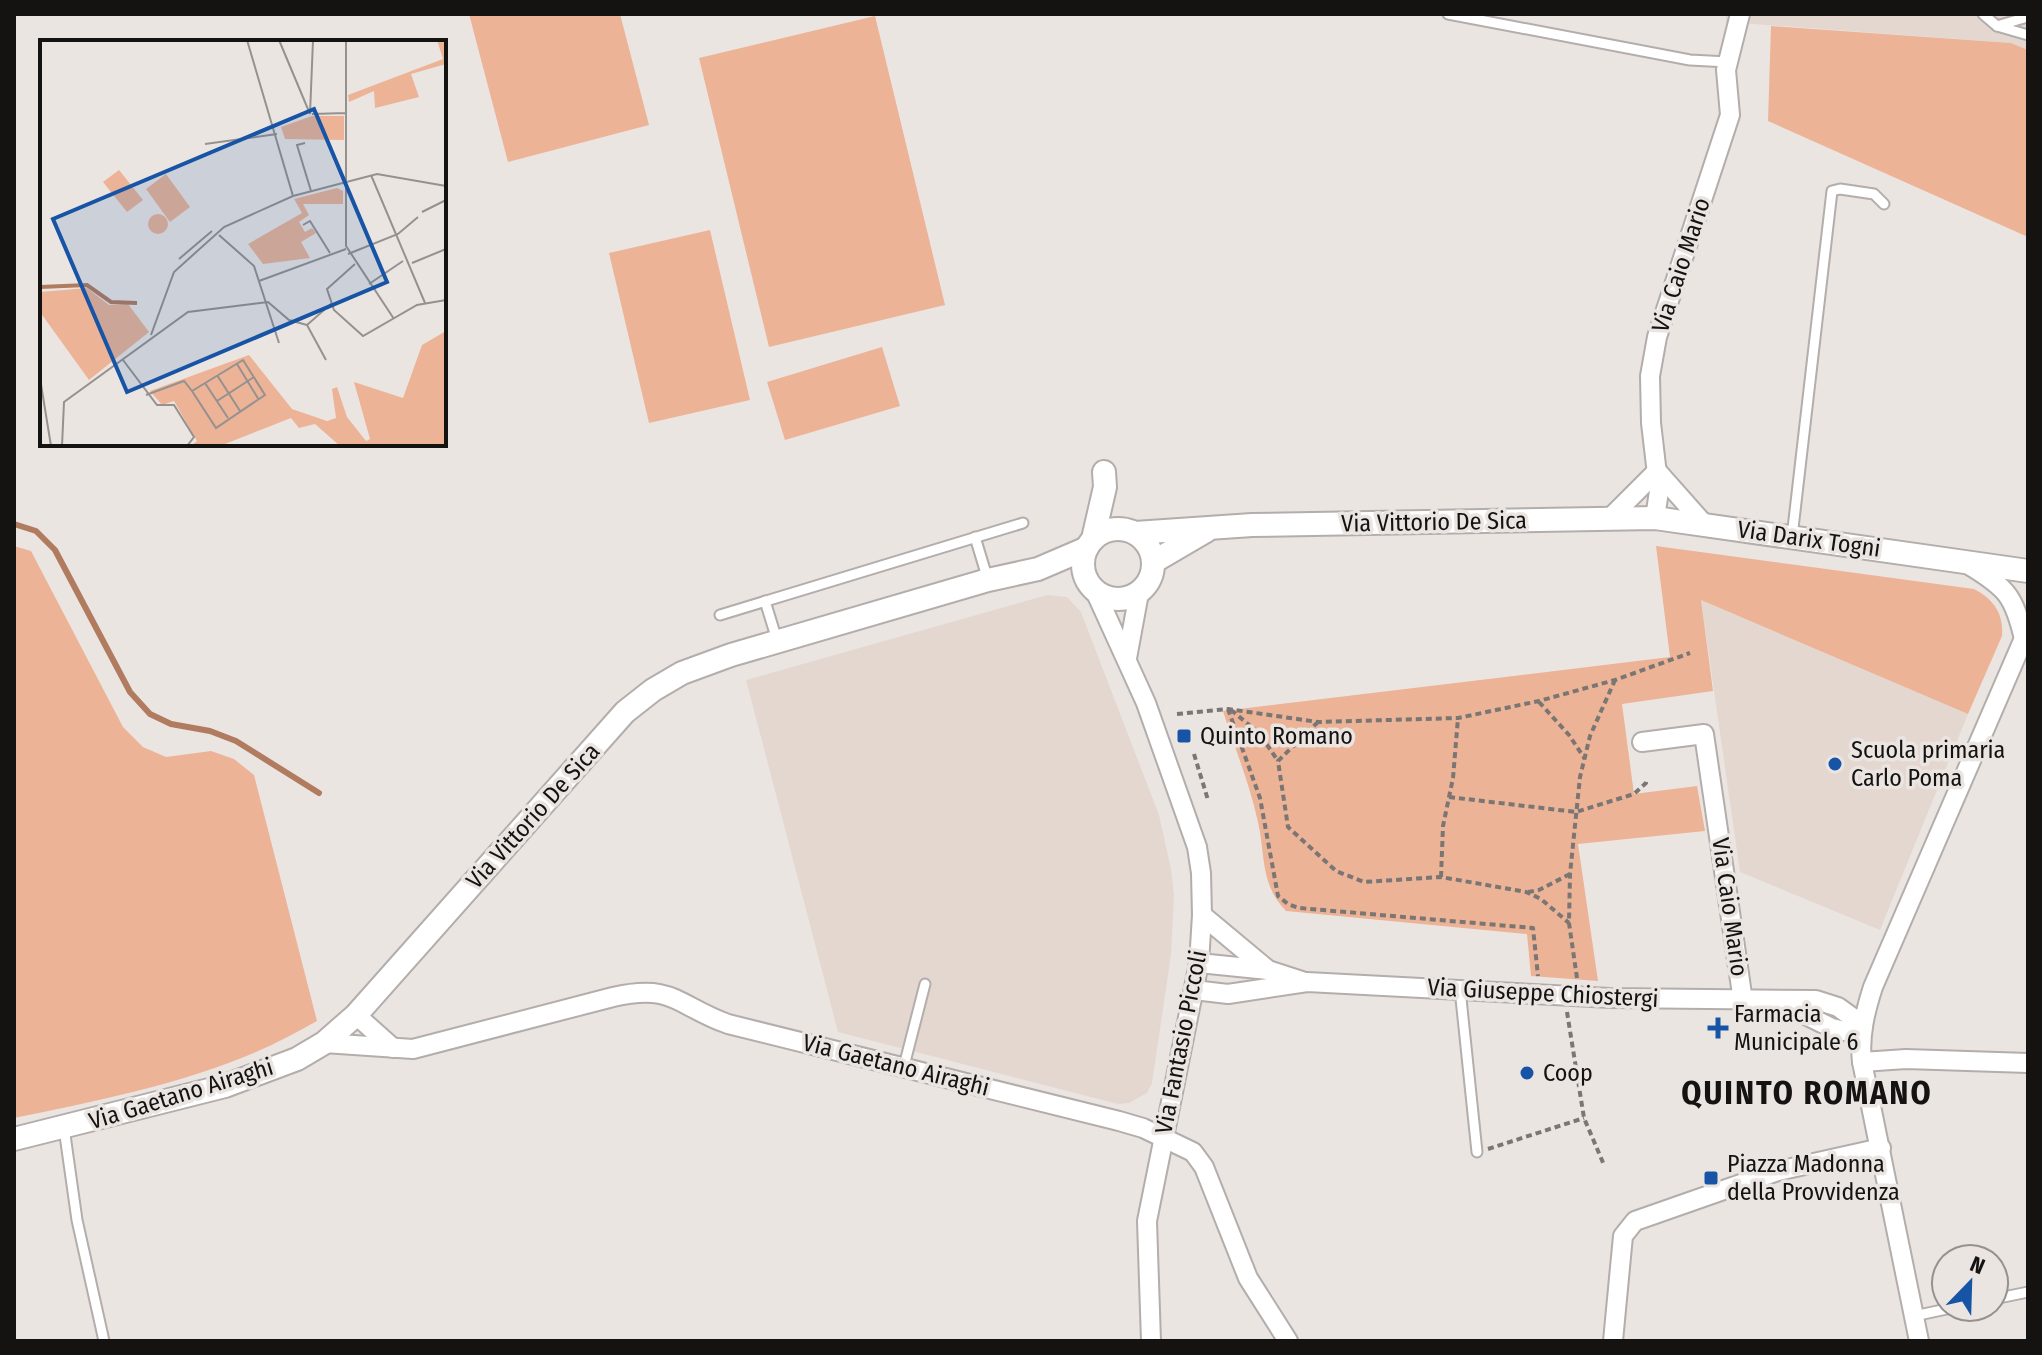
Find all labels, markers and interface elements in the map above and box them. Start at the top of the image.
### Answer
inset map [40,40,446,446]
street label: Via Caio Mario [1646,194,1716,336]
street label: Via Vittorio De Sica [1341,506,1527,538]
street label: Via Darix Togni [1736,515,1882,563]
place label: Quinto Romano [1200,722,1353,750]
marker: Quinto Romano [1175,727,1193,745]
place label: Scuola primaria Carlo Poma [1851,736,2005,792]
street label: Via Vittorio De Sica [460,738,606,894]
marker: Scuola primaria Carlo Poma [1826,755,1844,773]
street label: Via Caio Mario [1706,836,1754,978]
street label: Via Fantasio Piccoli [1149,948,1213,1136]
street label: Via Giuseppe Chiostergi [1427,973,1659,1013]
place label: Farmacia Municipale 6 [1734,1000,1858,1056]
marker: Farmacia Municipale 6 [1709,1019,1727,1037]
street label: Via Gaetano Airaghi [800,1028,992,1102]
street label: Via Gaetano Airaghi [85,1053,277,1135]
place label: Coop [1543,1059,1593,1087]
marker: Coop [1518,1064,1536,1082]
district label: QUINTO ROMANO [1681,1074,1933,1112]
place label: Piazza Madonna della Provvidenza [1727,1150,1900,1206]
marker: Piazza Madonna della Provvidenza [1702,1169,1720,1187]
north arrow [1930,1243,2010,1323]
text: N [1966,1250,1989,1280]

